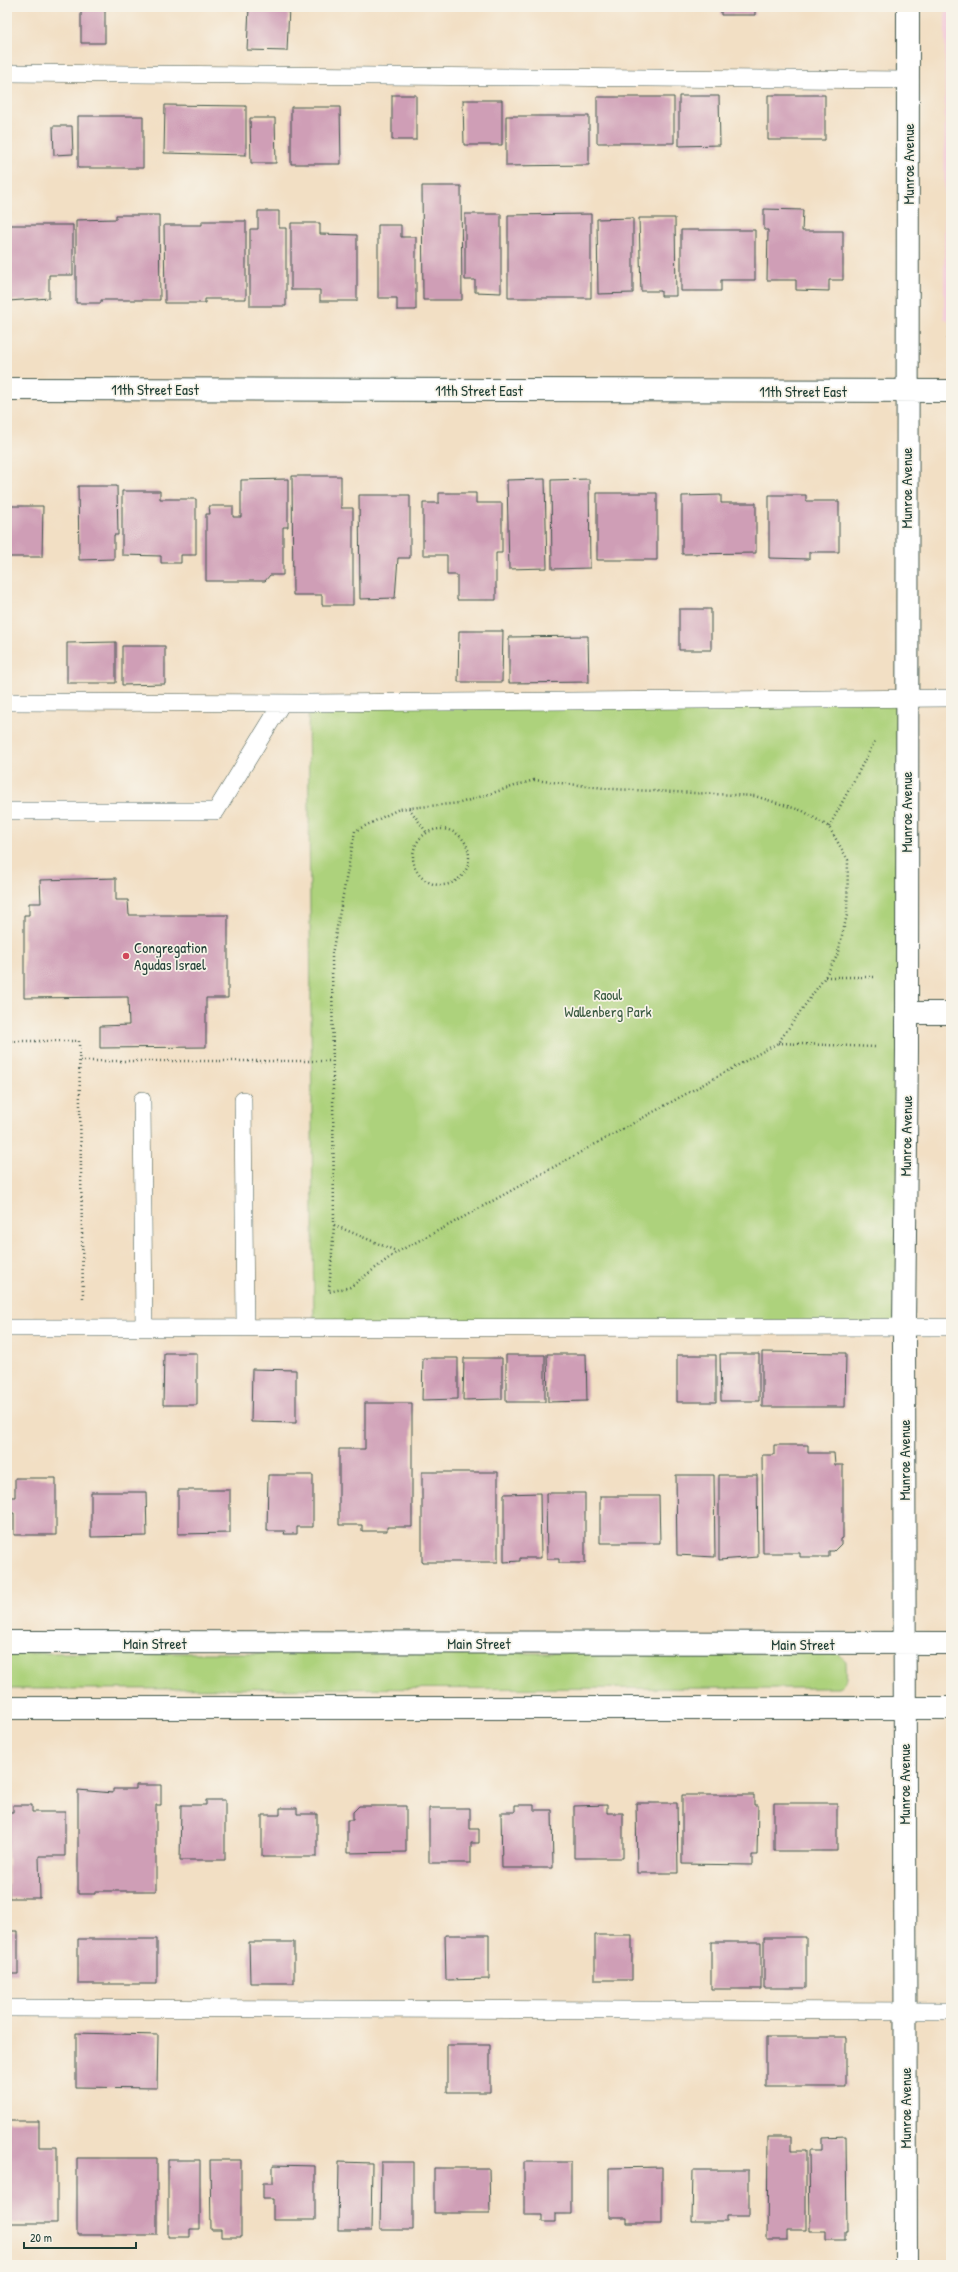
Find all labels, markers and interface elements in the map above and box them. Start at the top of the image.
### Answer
street label: Munroe Avenue [898,123,919,205]
street label: 11th Street East [111,379,200,400]
street label: 11th Street East [435,380,524,401]
street label: 11th Street East [759,381,848,402]
street label: Munroe Avenue [896,447,917,529]
street label: Munroe Avenue [896,771,917,853]
place label: Congregation Agudas Israel [134,937,208,975]
marker: Congregation Agudas Israel [121,951,131,961]
park label: Raoul Wallenberg Park [564,984,652,1022]
street label: Munroe Avenue [895,1095,917,1177]
street label: Munroe Avenue [894,1419,915,1501]
street label: Main Street [123,1633,187,1654]
street label: Main Street [447,1633,511,1654]
street label: Main Street [771,1634,835,1655]
street label: Munroe Avenue [894,1743,915,1825]
street label: Munroe Avenue [895,2067,916,2149]
scale bar [24,2224,136,2250]
text: 20 m [30,2229,52,2246]

